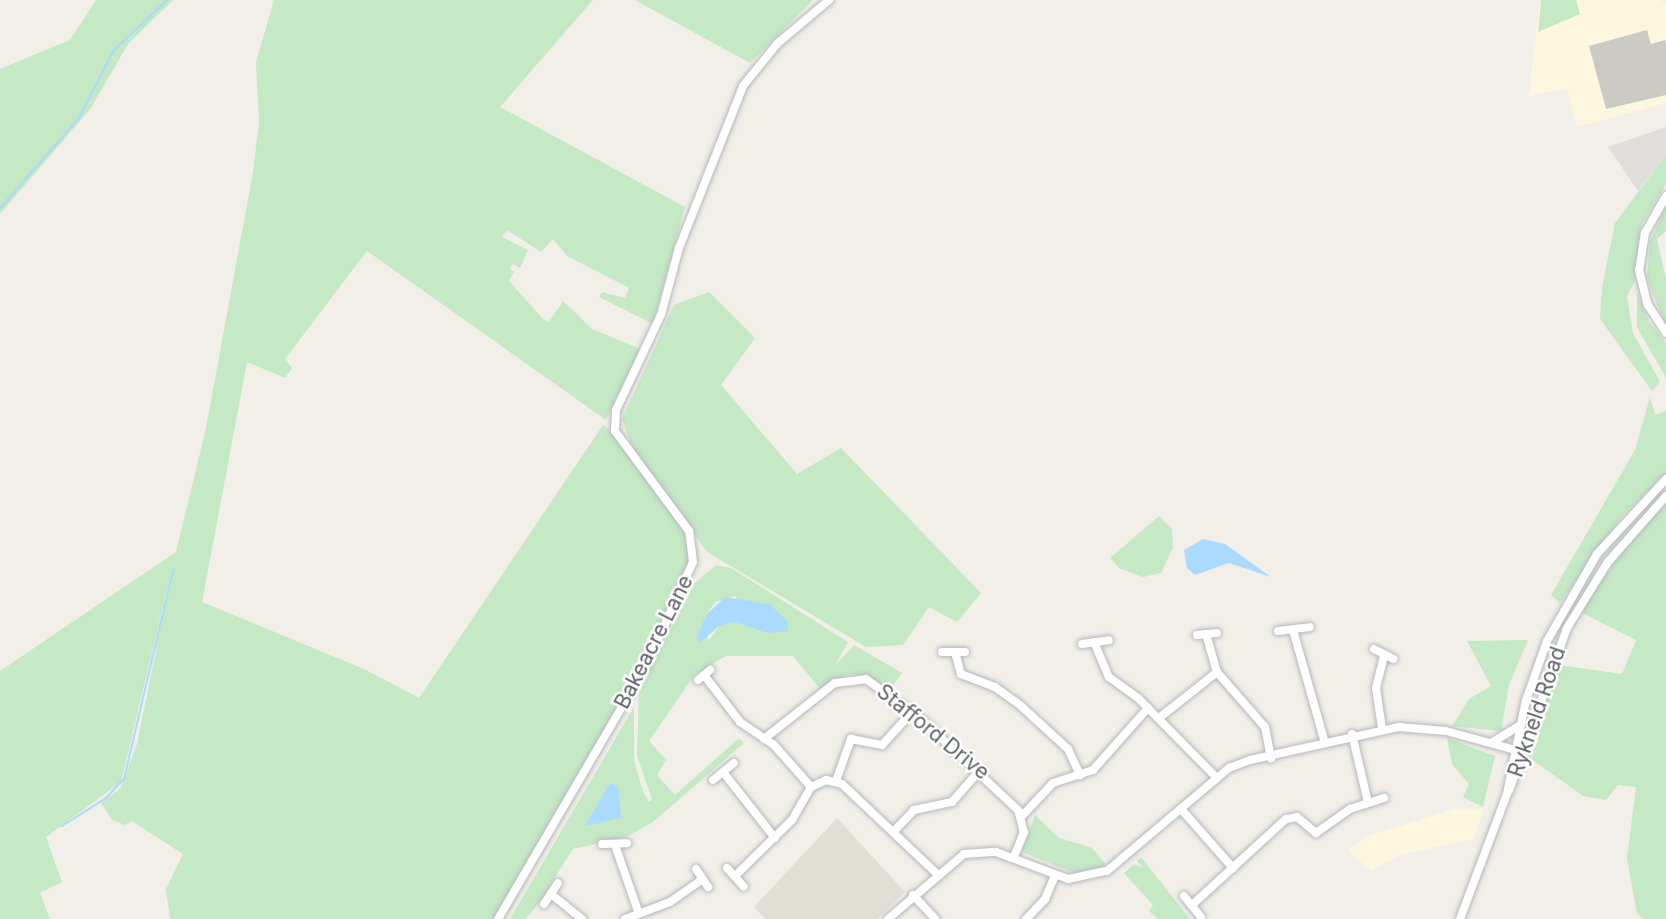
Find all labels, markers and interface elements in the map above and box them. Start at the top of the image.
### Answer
street label: Bakeacre Lane [609,571,699,713]
street label: Rykneld Road [1503,644,1571,780]
street label: Stafford Drive [872,679,994,785]

